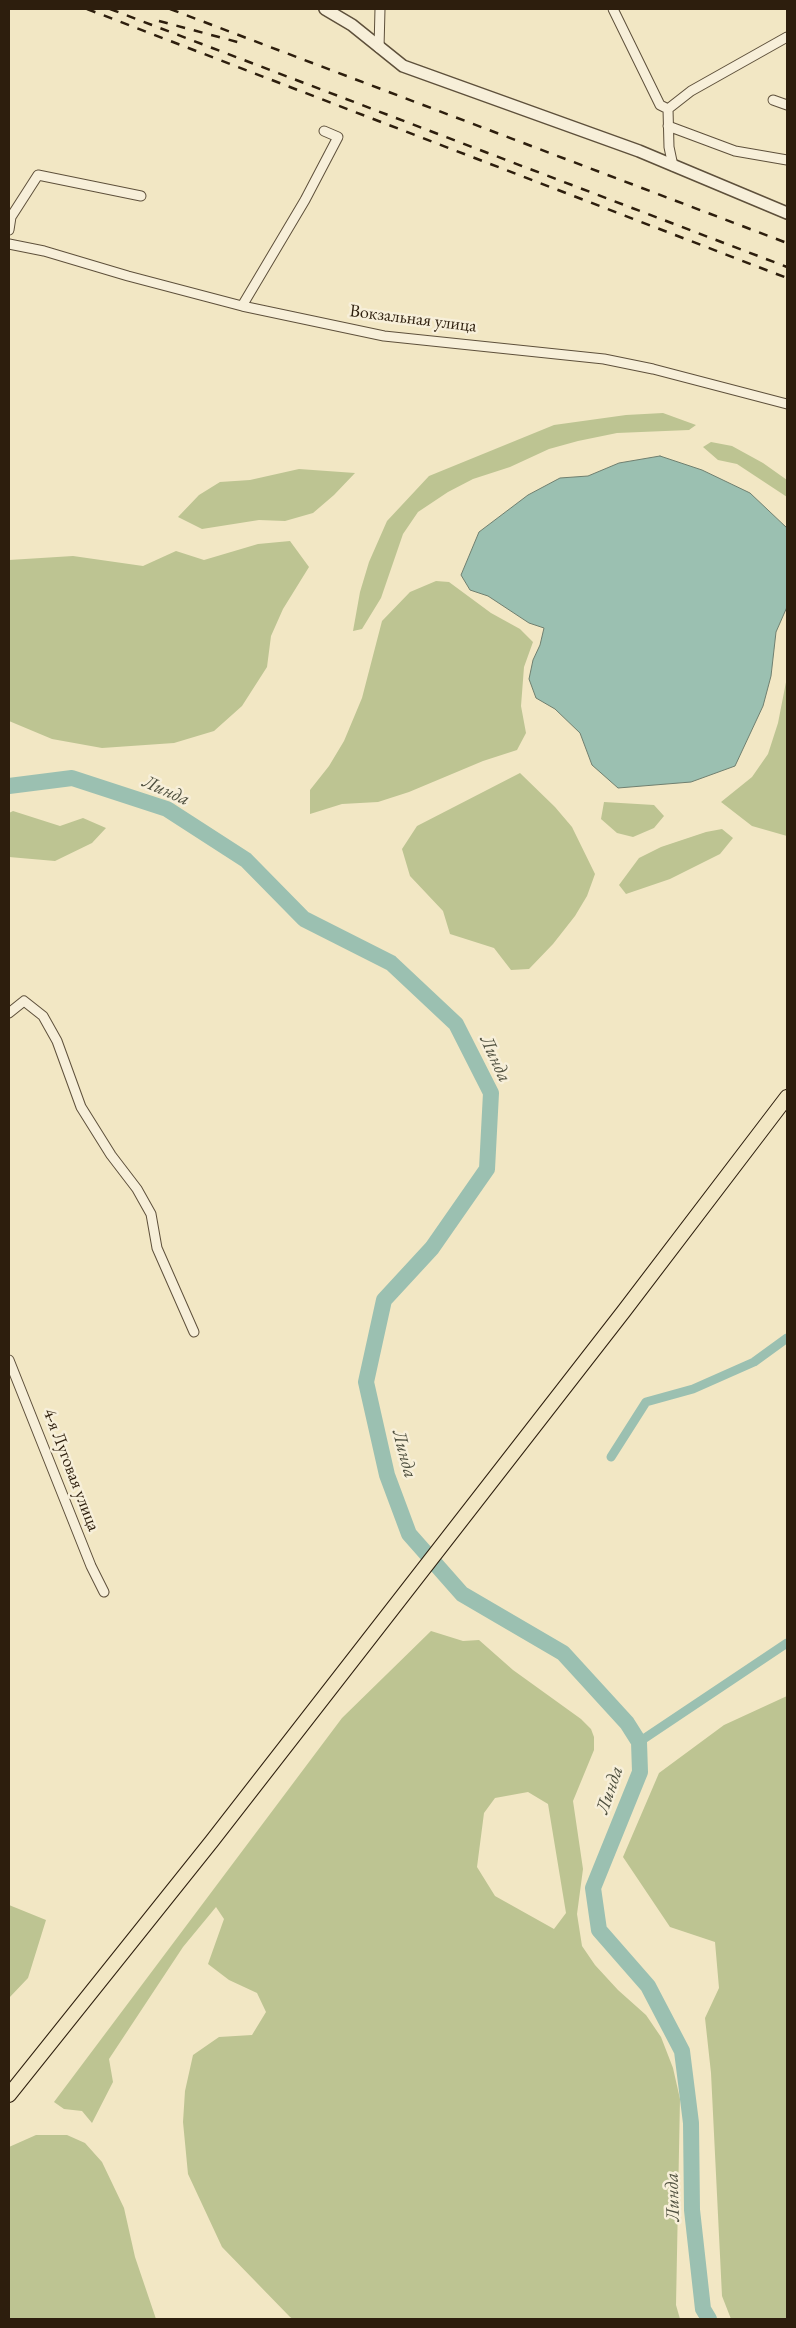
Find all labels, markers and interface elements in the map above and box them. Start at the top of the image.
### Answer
street label: Вокзальная улица [348,300,478,338]
water label: Линда [139,771,193,811]
water label: Линда [474,1032,516,1086]
street label: 4-я Луговая улица [38,1406,104,1534]
water label: Линда [387,1427,421,1481]
water label: Линда [591,1763,629,1817]
water label: Линда [661,2172,685,2222]

